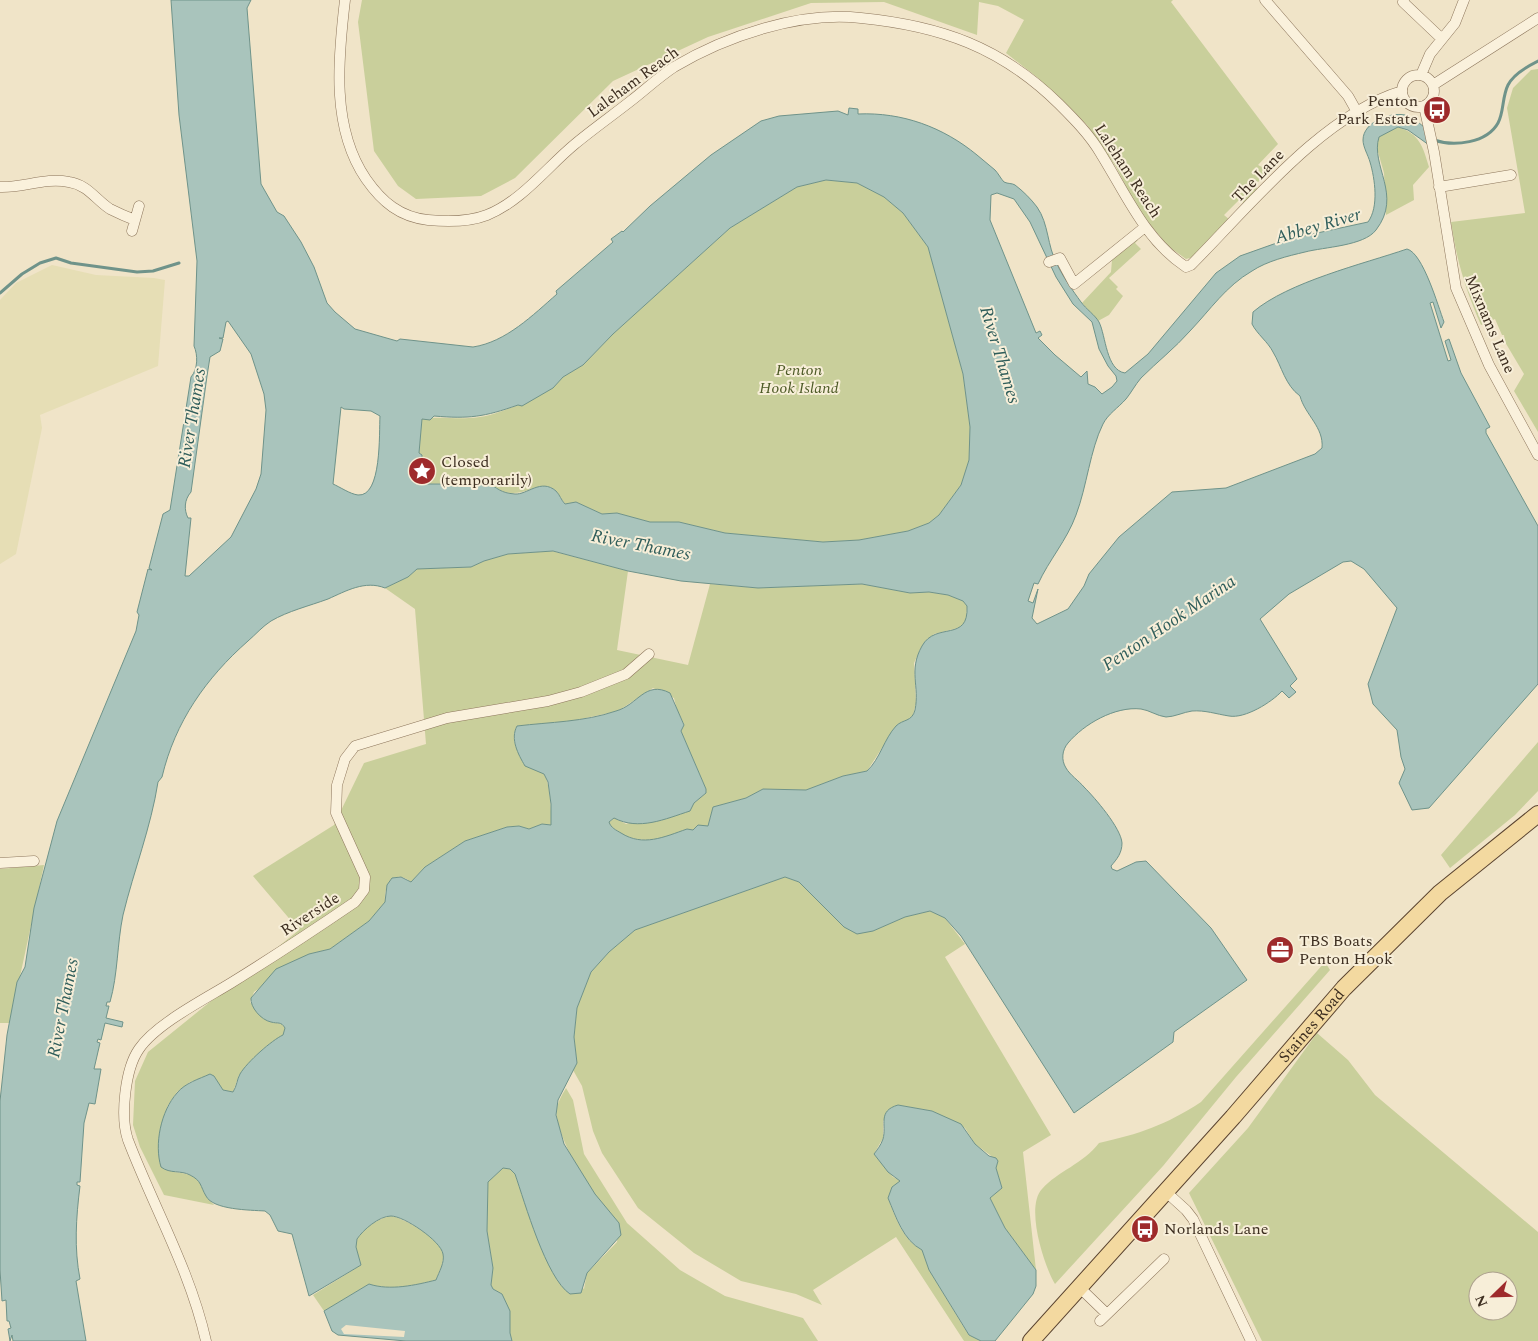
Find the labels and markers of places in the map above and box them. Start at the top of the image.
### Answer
place label: Penton Park Estate [1337,89,1418,131]
bus stop icon: Penton Park Estate [1422,95,1452,125]
place label: Closed (temporarily) [441,450,532,492]
place icon: Closed (temporarily) [407,456,437,486]
place label: TBS Boats Penton Hook [1299,929,1393,971]
office icon: TBS Boats Penton Hook [1265,935,1295,965]
bus stop icon: Norlands Lane [1130,1214,1160,1244]
place label: Norlands Lane [1164,1217,1268,1241]

